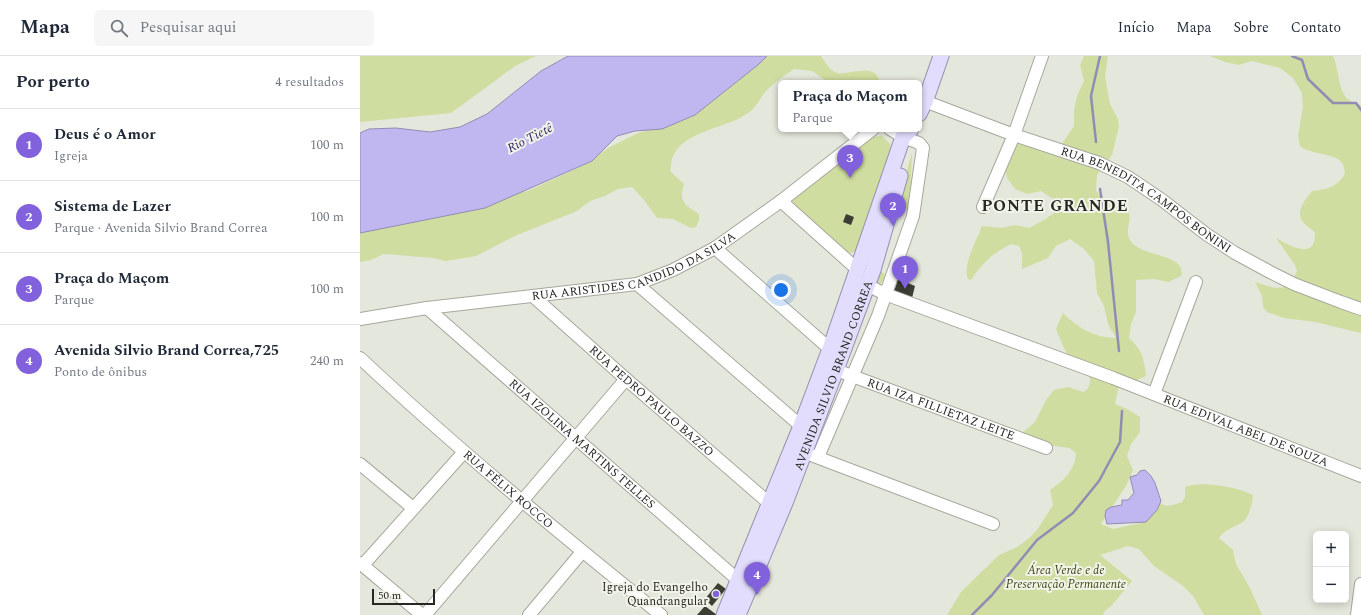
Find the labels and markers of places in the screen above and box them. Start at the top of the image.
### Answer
pin: 3 [837,145,863,178]
pin: 2 [880,193,906,226]
pin: 1 [892,256,918,289]
pin: 4 [744,562,770,595]
place label: Igreja do Evangelho Quandrangular [602,578,708,611]
marker: Igreja do Evangelho Quandrangular [711,589,721,599]

